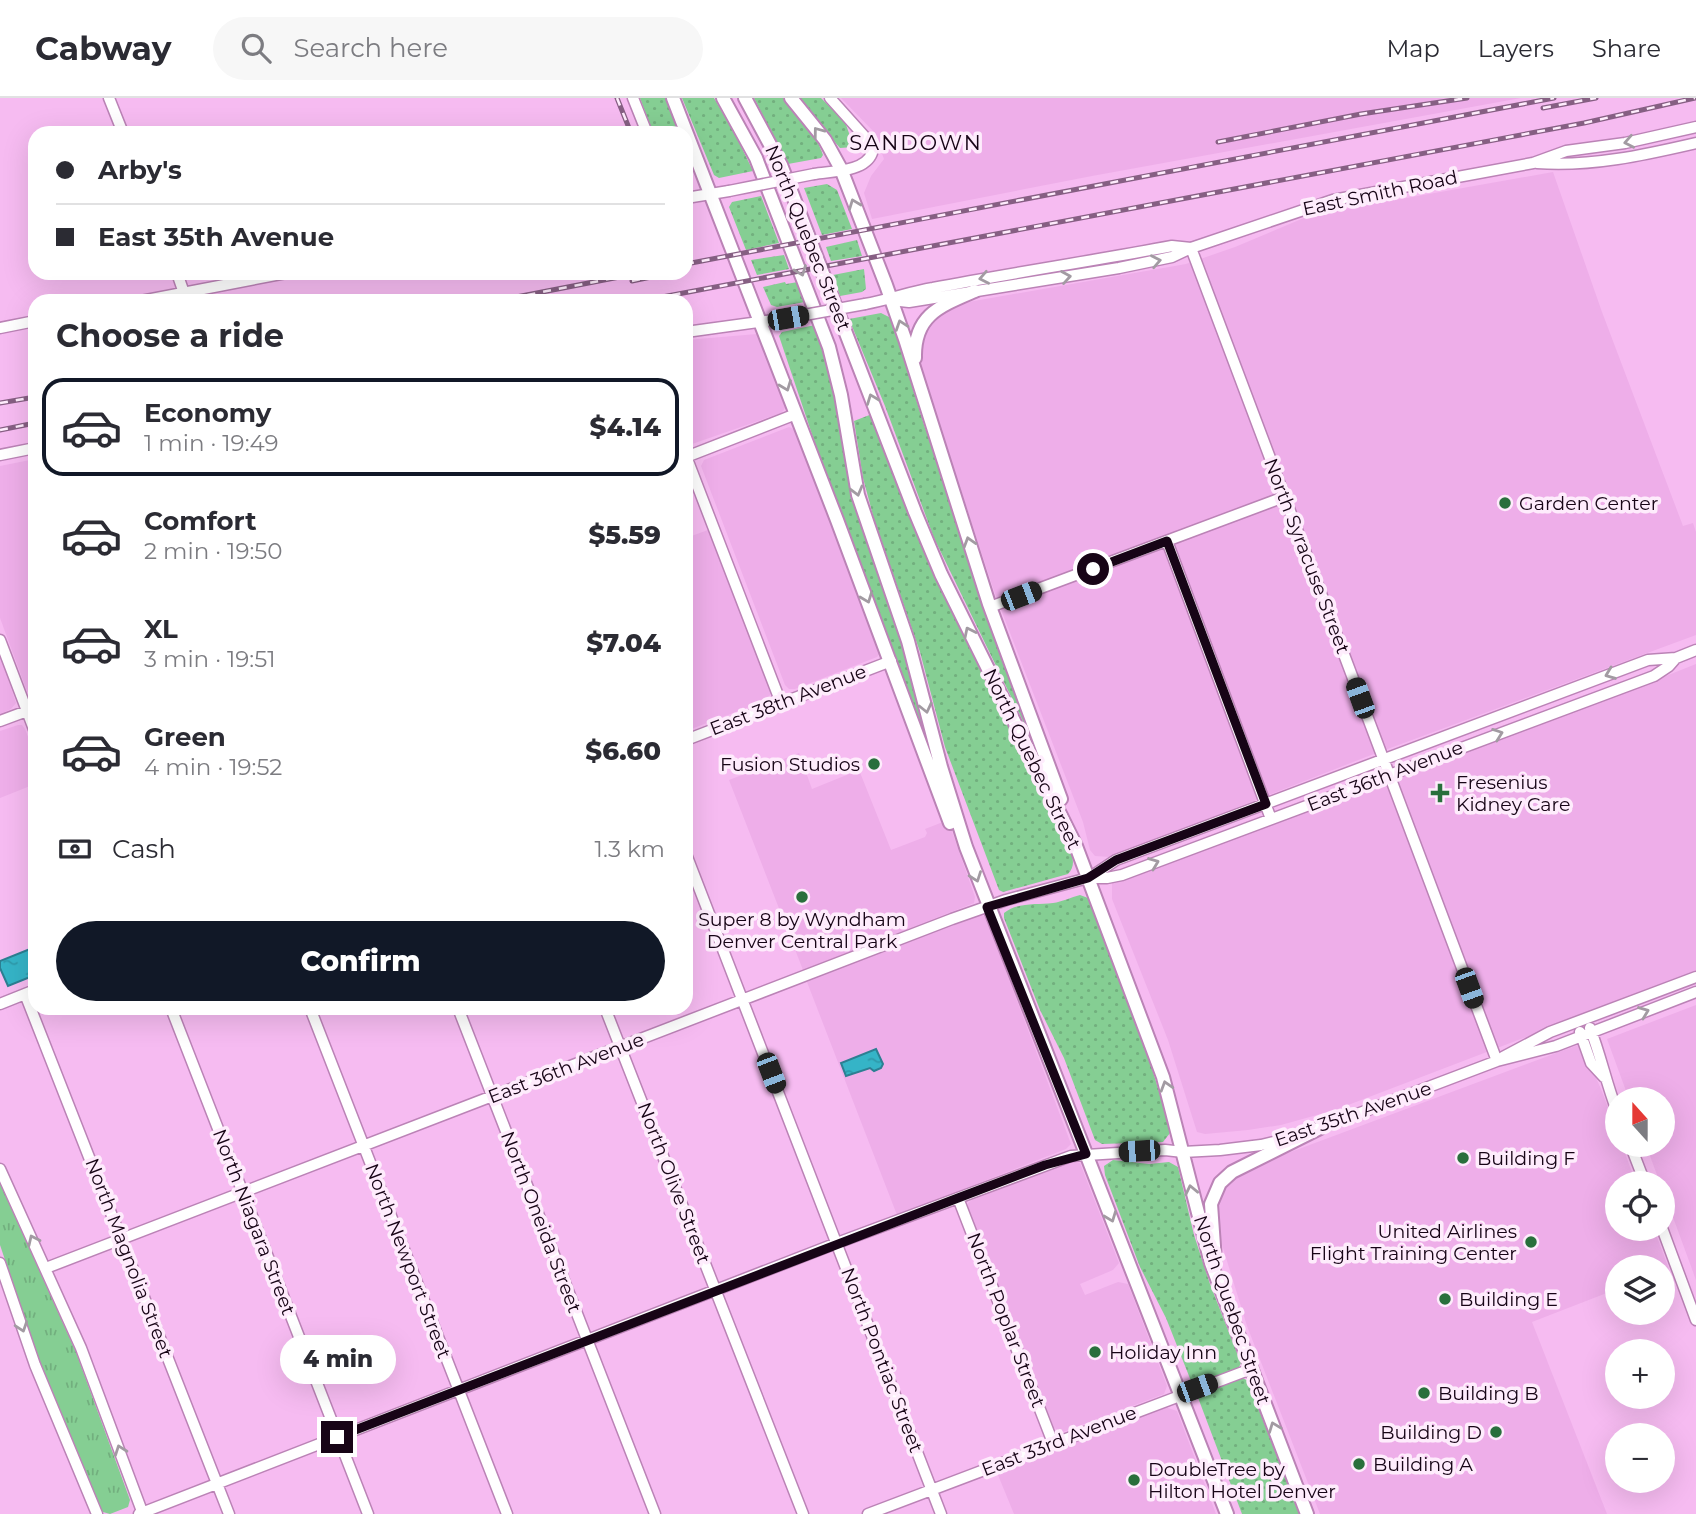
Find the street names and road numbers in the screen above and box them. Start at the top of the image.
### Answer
street label: North Quebec Street [760,142,856,335]
street label: East Smith Road [1300,165,1460,221]
street label: North Syracuse Street [1259,455,1355,657]
street label: East 38th Avenue [706,660,870,740]
street label: North Quebec Street [978,665,1086,853]
street label: East 36th Avenue [1304,736,1466,816]
street label: East 36th Avenue [485,1028,647,1108]
street label: East 35th Avenue [1272,1076,1434,1152]
street label: North Olive Street [633,1099,715,1267]
street label: North Niagara Street [208,1126,300,1318]
street label: North Oneida Street [496,1128,586,1316]
street label: North Magnolia Street [80,1155,178,1361]
street label: North Newport Street [360,1160,456,1362]
street label: North Quebec Street [1189,1212,1275,1408]
street label: North Poplar Street [962,1229,1050,1411]
street label: North Pontiac Street [836,1264,928,1456]
street label: East 33rd Avenue [978,1401,1140,1481]

